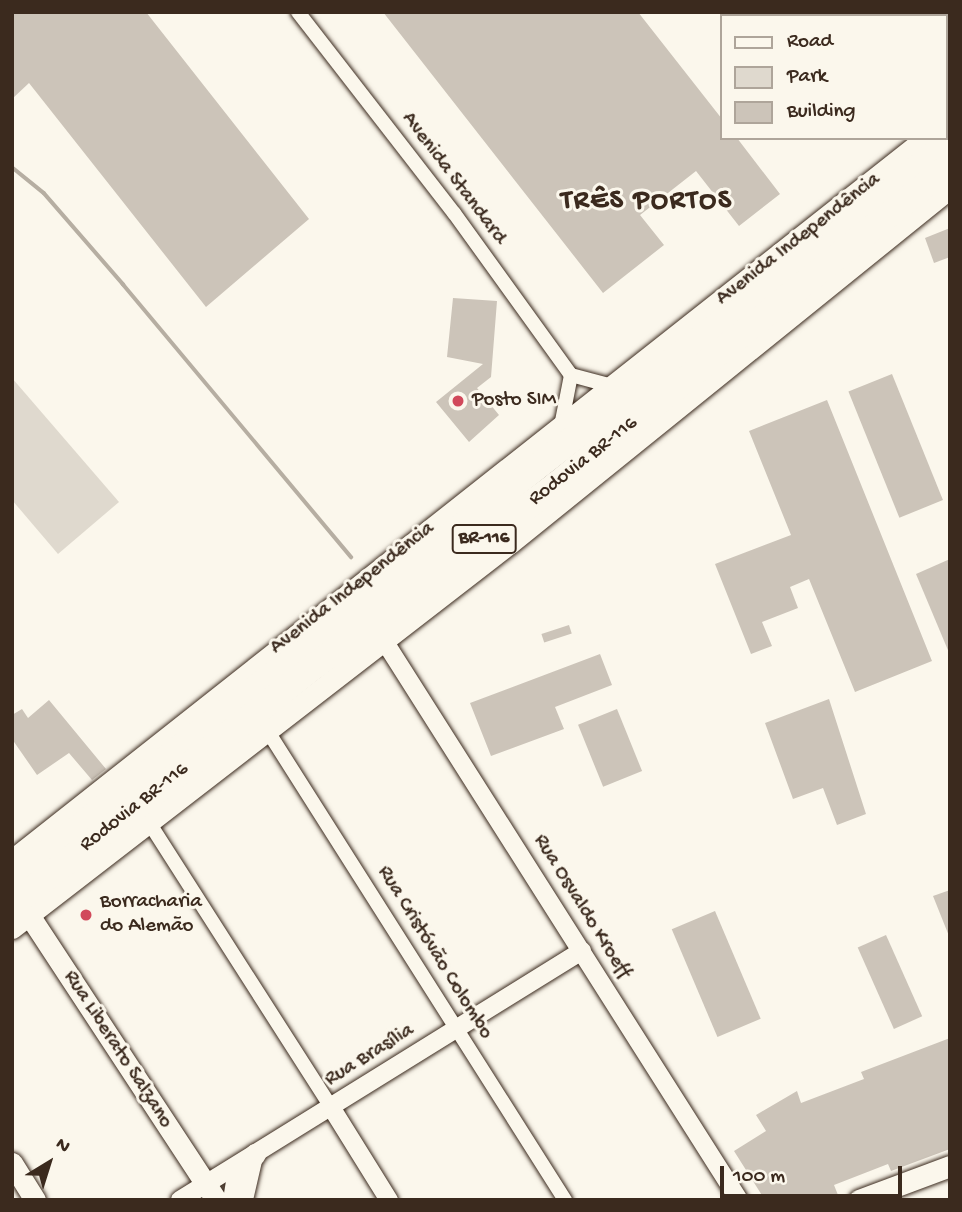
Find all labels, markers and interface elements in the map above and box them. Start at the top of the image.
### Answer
legend [720,14,948,140]
text: Road [787,30,833,55]
text: Park [787,65,827,90]
text: Building [787,100,856,125]
street label: Avenida Standard [395,108,511,250]
street label: Avenida Independência [712,168,886,312]
district label: TRÊS PORTOS [562,185,732,219]
place label: Posto SIM [472,388,556,414]
marker: Posto SIM [450,393,466,409]
street label: Rodovia BR-116 [524,412,644,512]
street label: Avenida Independência [266,517,440,661]
road number: BR-116 [451,524,517,554]
street label: Rodovia BR-116 [75,758,195,858]
street label: Rua Osvaldo Kroeff [527,830,635,984]
street label: Rua Cristóvão Colombo [370,862,498,1044]
place label: Borracharia do Alemão [100,890,202,940]
marker: Borracharia do Alemão [78,907,94,923]
street label: Rua Liberato Salzano [57,966,177,1134]
street label: Rua Brasília [321,1019,419,1093]
north arrow [14,1128,84,1198]
text: N [50,1133,74,1159]
scale bar [724,1152,906,1196]
text: 100 m [733,1165,785,1190]

